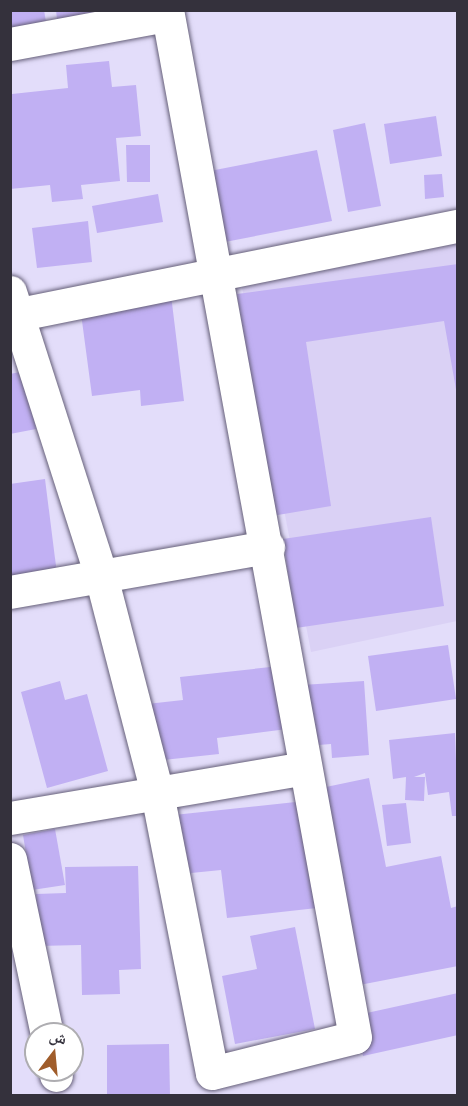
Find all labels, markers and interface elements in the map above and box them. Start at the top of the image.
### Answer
north arrow [24,1022,84,1082]
text: ش [47,1025,69,1049]

